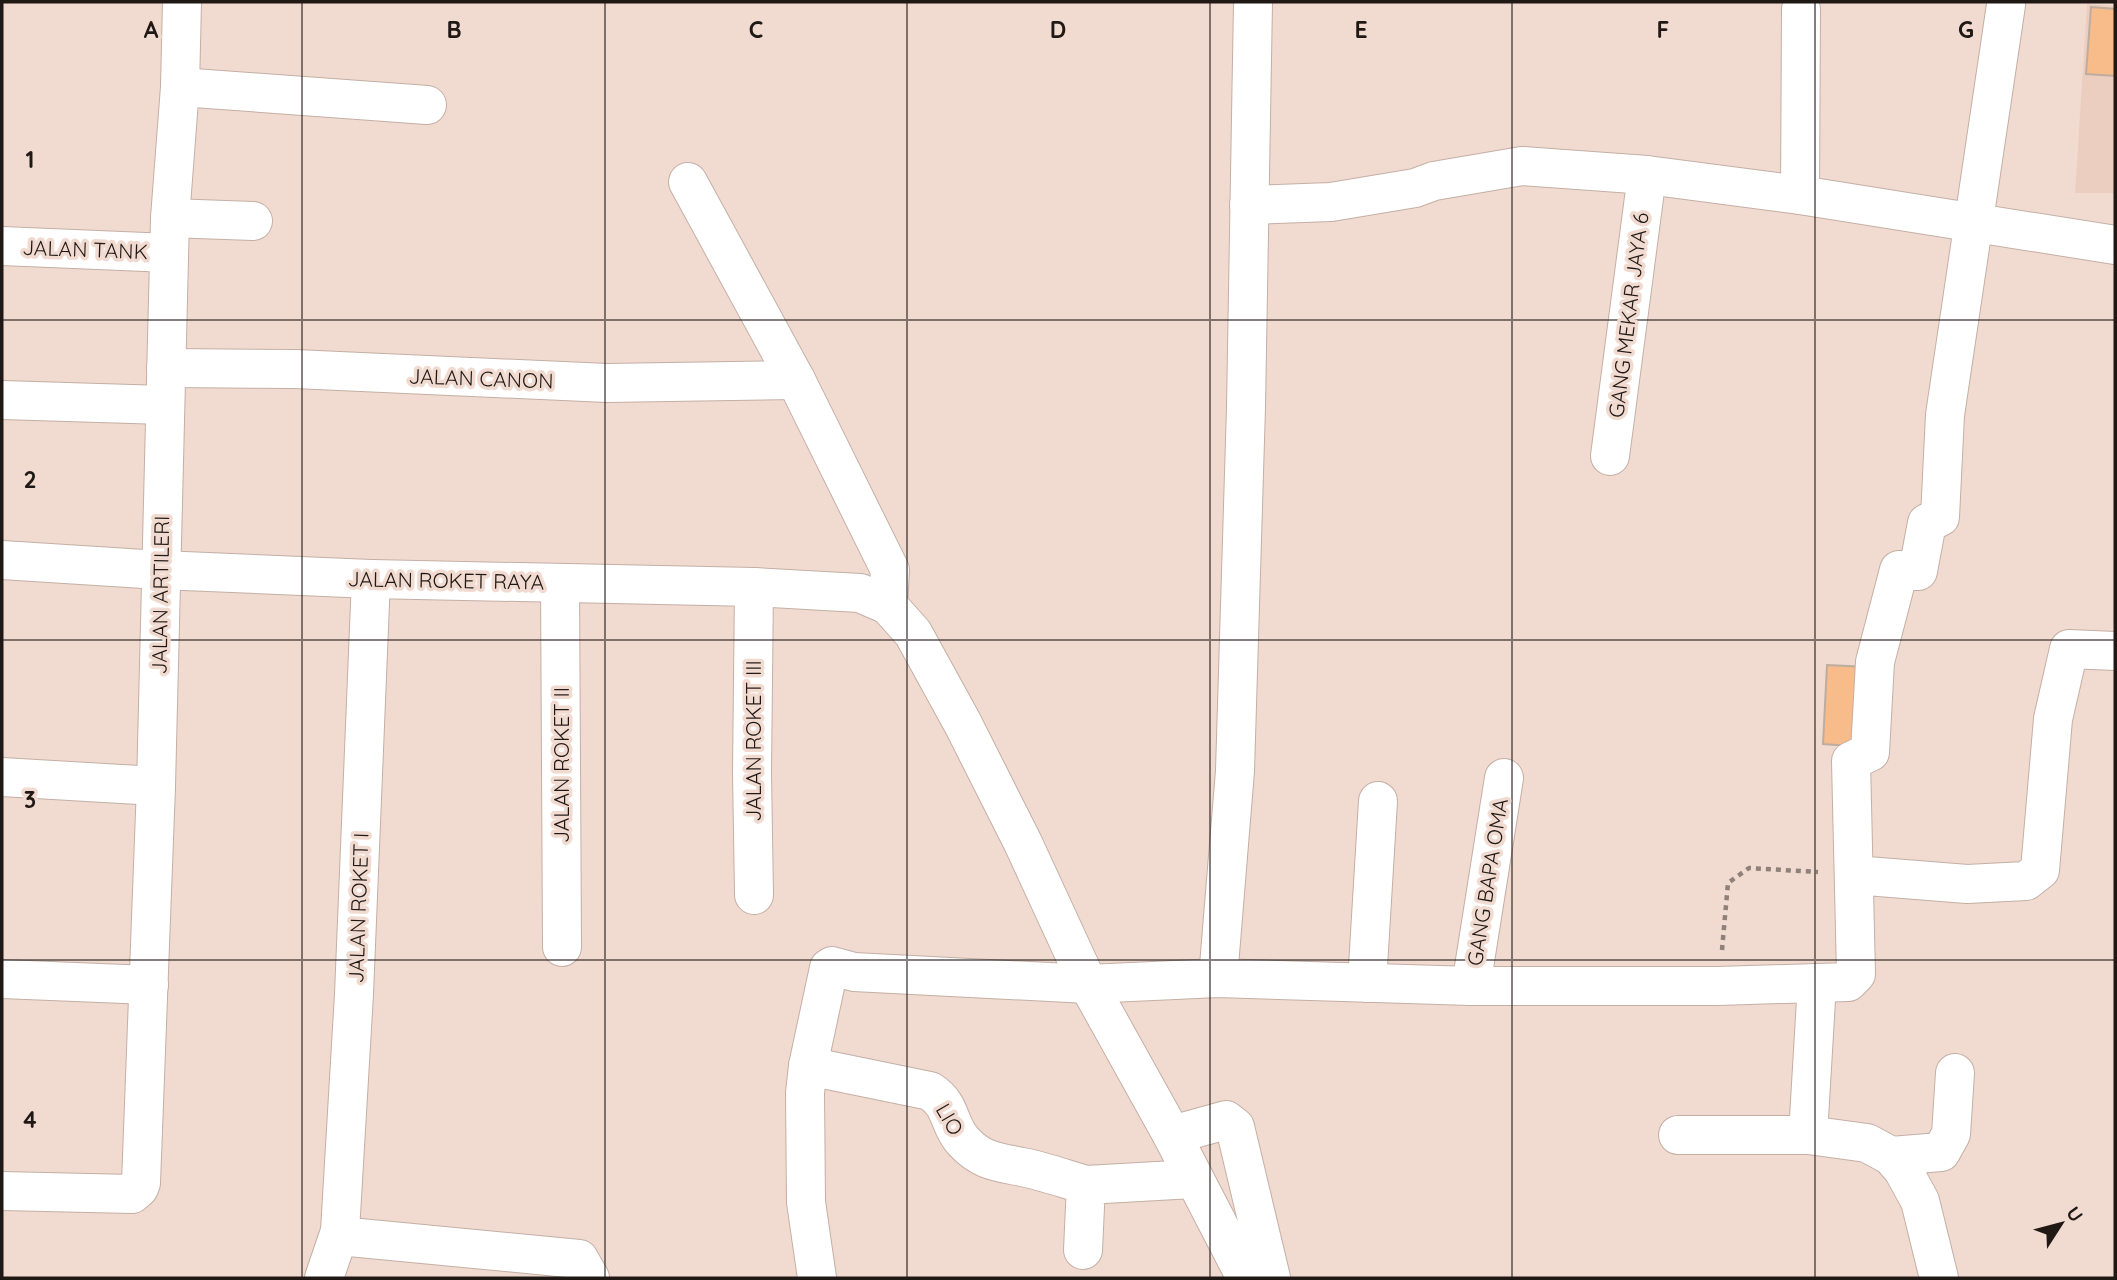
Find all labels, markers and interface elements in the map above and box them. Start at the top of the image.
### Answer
text: A [144,15,159,44]
text: B [446,15,462,44]
text: C [749,15,763,44]
text: D [1050,15,1066,44]
text: E [1354,15,1368,44]
text: F [1657,15,1669,44]
text: G [1958,15,1974,44]
text: 1 [26,145,34,174]
street label: GANG MEKAR JAYA 6 [1603,211,1653,419]
street label: JALAN TANK [22,234,148,264]
street label: JALAN CANON [408,362,554,394]
text: 2 [23,465,37,494]
street label: JALAN ARTILERI [146,515,174,675]
street label: JALAN ROKET RAYA [347,565,545,595]
street label: JALAN ROKET III [740,660,766,822]
street label: JALAN ROKET II [548,687,574,843]
text: 3 [24,785,36,814]
street label: GANG BAPA OMA [1461,796,1513,968]
street label: JALAN ROKET I [342,832,374,984]
street label: LIO [931,1098,969,1140]
text: 4 [23,1105,37,1134]
north arrow [2026,1189,2096,1259]
text: U [2061,1202,2088,1226]

